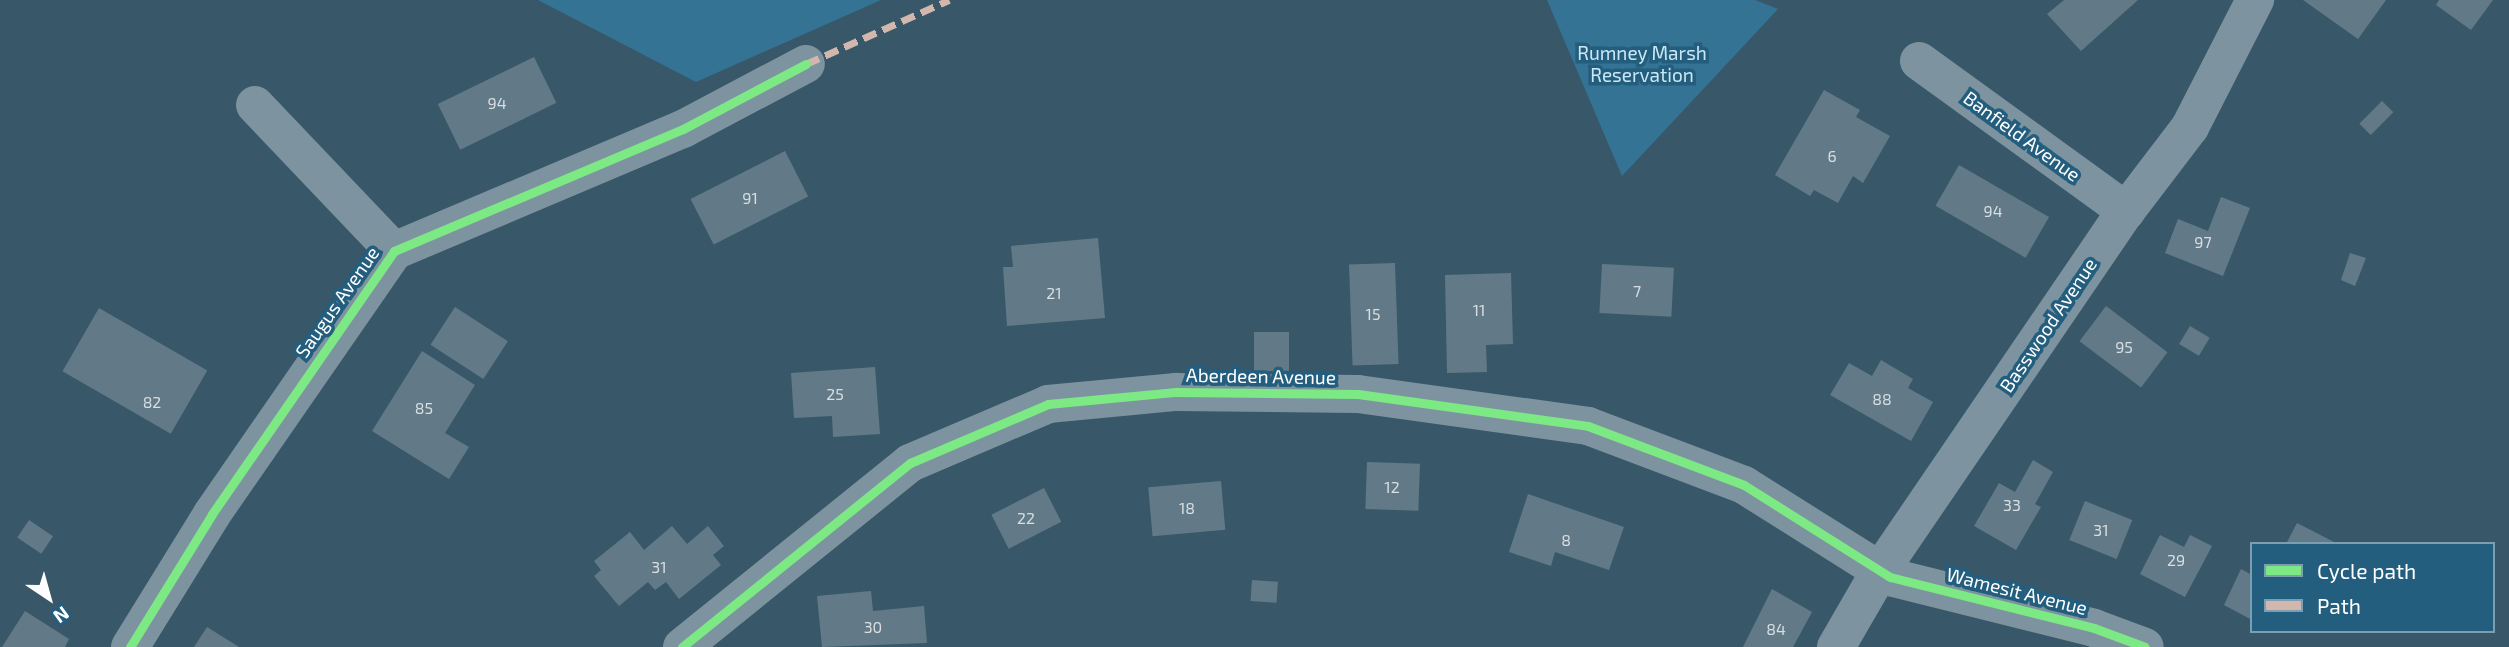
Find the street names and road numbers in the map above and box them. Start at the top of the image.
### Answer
street label: Banfield Avenue [1959,86,2085,186]
street label: Saugus Avenue [290,242,384,362]
street label: Basswood Avenue [1995,253,2101,397]
street label: Aberdeen Avenue [1186,363,1336,389]
street label: Wamesit Avenue [1944,562,2090,620]

